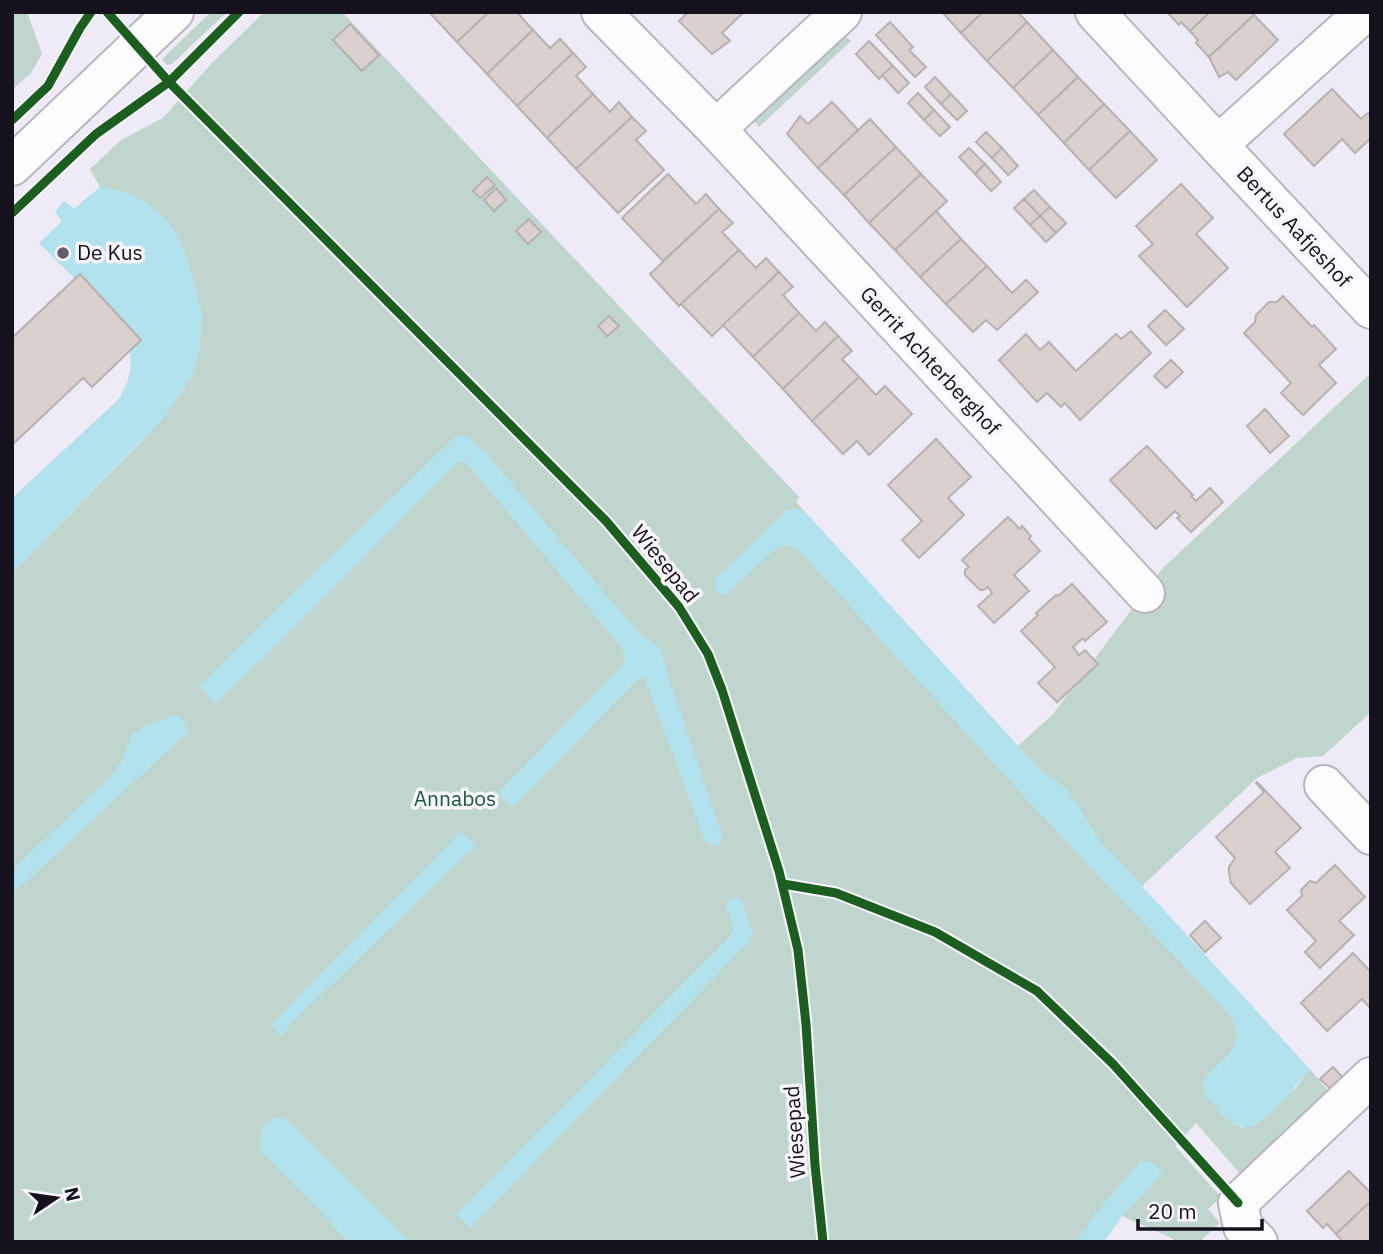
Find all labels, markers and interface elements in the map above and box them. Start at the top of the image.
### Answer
street label: Bertus Aafjeshof [1231,160,1358,293]
place label: De Kus [77,238,143,266]
marker: De Kus [55,245,71,261]
street label: Gerrit Achterberghof [854,280,1007,441]
street label: Wiesepad [626,518,706,608]
park label: Annabos [414,784,496,812]
street label: Wiesepad [777,1085,811,1179]
north arrow [21,1163,91,1233]
text: N [59,1185,86,1204]
scale bar [1138,1188,1262,1232]
text: 20 m [1148,1197,1197,1225]

